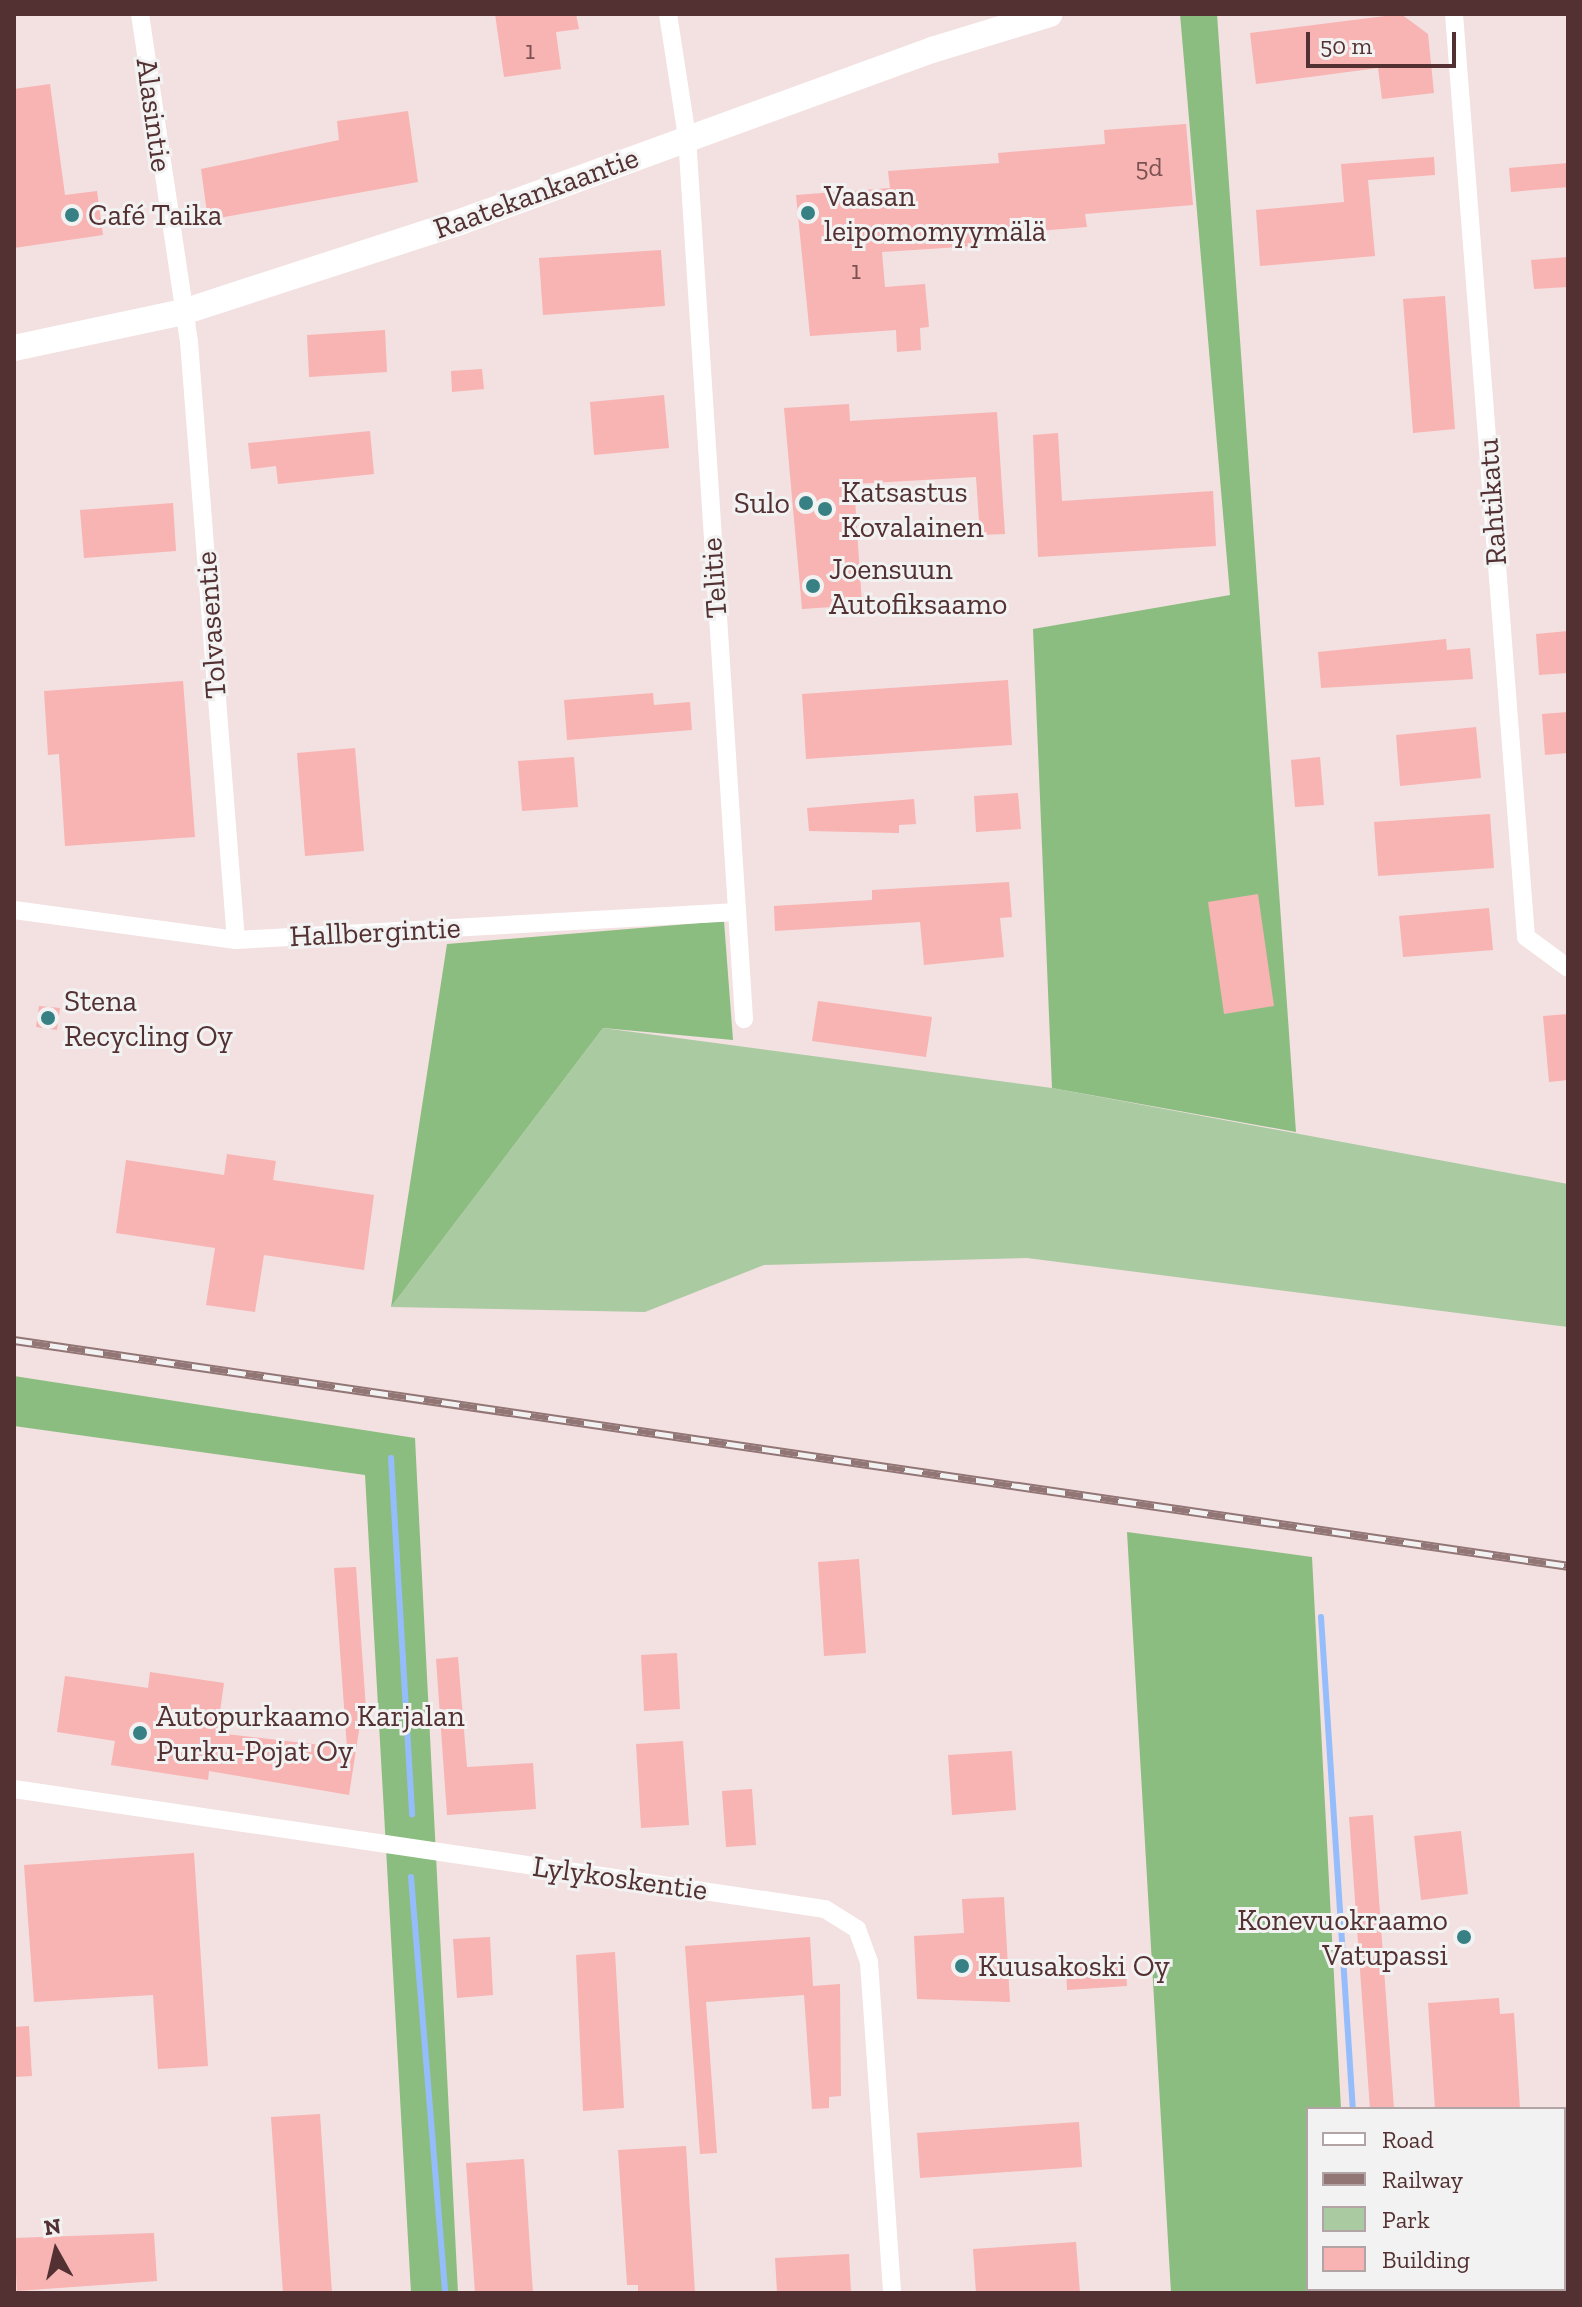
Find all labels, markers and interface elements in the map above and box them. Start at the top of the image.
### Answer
scale bar [1310,16,1460,66]
text: 50 m [1320,31,1372,60]
house number: 1 [525,35,535,67]
street label: Alasintie [128,56,180,174]
street label: Raatekankaantie [429,139,643,247]
house number: 5d [1135,152,1163,184]
place label: Vaasan leipomomyymälä [824,178,1046,248]
place label: Café Taika [88,197,223,233]
marker: Vaasan leipomomyymälä [799,204,817,222]
marker: Café Taika [63,206,81,224]
house number: 1 [851,255,861,287]
street label: Rahtikatu [1470,437,1514,567]
place label: Katsastus Kovalainen [841,474,984,544]
place label: Sulo [734,485,790,521]
marker: Sulo [797,494,815,512]
marker: Katsastus Kovalainen [816,500,834,518]
street label: Telitie [693,536,735,620]
street label: Tolvasentie [188,550,234,700]
place label: Joensuun Autofiksaamo [829,551,1007,622]
marker: Joensuun Autofiksaamo [804,577,822,595]
street label: Hallbergintie [289,910,461,954]
place label: Stena Recycling Oy [64,983,233,1054]
marker: Stena Recycling Oy [39,1009,57,1027]
place label: Autopurkaamo Karjalan Purku-Pojat Oy [156,1698,465,1768]
marker: Autopurkaamo Karjalan Purku-Pojat Oy [131,1724,149,1742]
street label: Lylykoskentie [530,1848,710,1908]
place label: Konevuokraamo Vatupassi [1237,1902,1448,1972]
marker: Konevuokraamo Vatupassi [1455,1928,1473,1946]
place label: Kuusakoski Oy [978,1948,1170,1984]
marker: Kuusakoski Oy [953,1957,971,1975]
legend [1306,2107,1566,2291]
text: Road [1382,2125,1434,2154]
text: Railway [1382,2165,1463,2194]
text: Park [1382,2205,1430,2234]
north arrow [16,2211,96,2291]
text: N [42,2212,63,2241]
text: Building [1382,2245,1470,2274]

